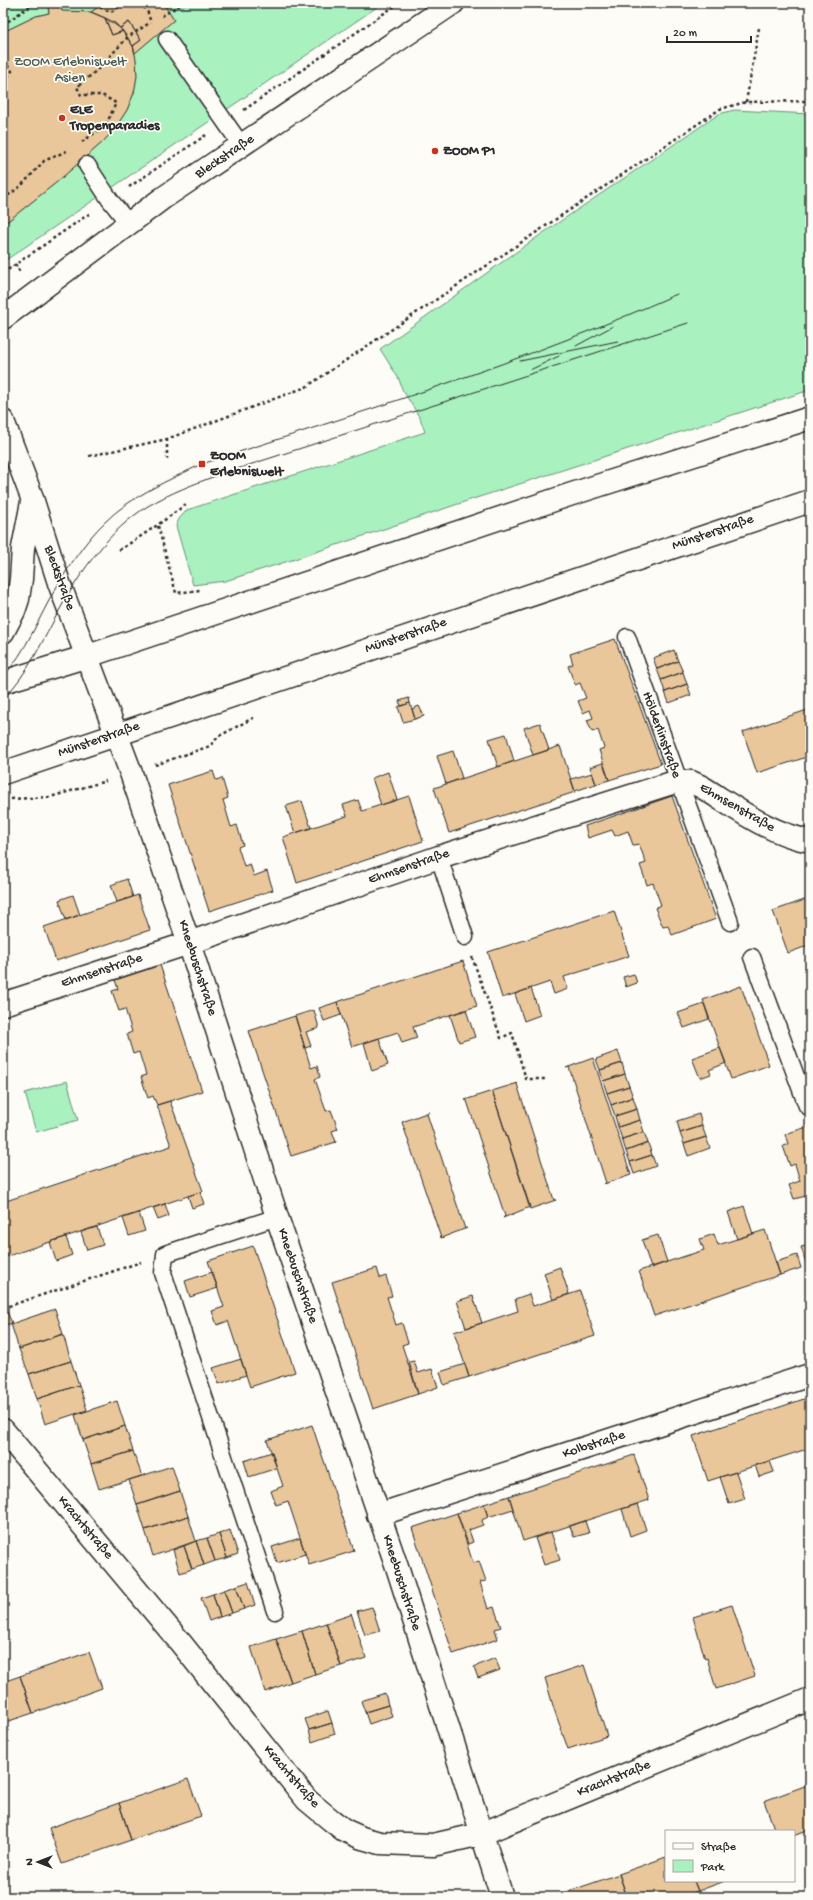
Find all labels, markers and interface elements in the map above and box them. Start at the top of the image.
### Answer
scale bar [667,18,751,44]
text: 20 m [673,27,698,41]
park label: ZOOM Erlebniswelt Asien [14,54,127,87]
place label: ELE Tropenparadies [69,102,160,135]
marker: ELE Tropenparadies [57,113,67,123]
street label: Bleckstraße [191,131,258,184]
place label: ZOOM P1 [443,143,496,160]
marker: ZOOM P1 [430,146,440,156]
place label: ZOOM Erlebniswelt [210,448,284,481]
marker: ZOOM Erlebniswelt [197,459,207,469]
street label: Münsterstraße [670,511,757,555]
street label: Bleckstraße [39,542,79,613]
street label: Münsterstraße [363,614,450,658]
street label: Hölderlinstraße [637,689,685,781]
street label: Münsterstraße [56,718,143,762]
street label: Ehmsenstraße [696,780,779,837]
street label: Ehmsenstraße [366,845,452,889]
street label: Kneebuschstraße [174,918,221,1019]
street label: Ehmsenstraße [59,950,146,992]
street label: Kneebuschstraße [273,1226,321,1327]
street label: Kolbstraße [561,1427,628,1463]
street label: Krachtstraße [53,1493,117,1564]
street label: Kneebuschstraße [378,1533,425,1634]
street label: Krachtstraße [259,1742,323,1813]
street label: Krachtstraße [575,1756,654,1801]
legend [665,1830,795,1882]
text: Straße [701,1841,737,1855]
north arrow [18,1842,58,1882]
text: N [24,1858,36,1866]
text: Park [700,1861,726,1875]

